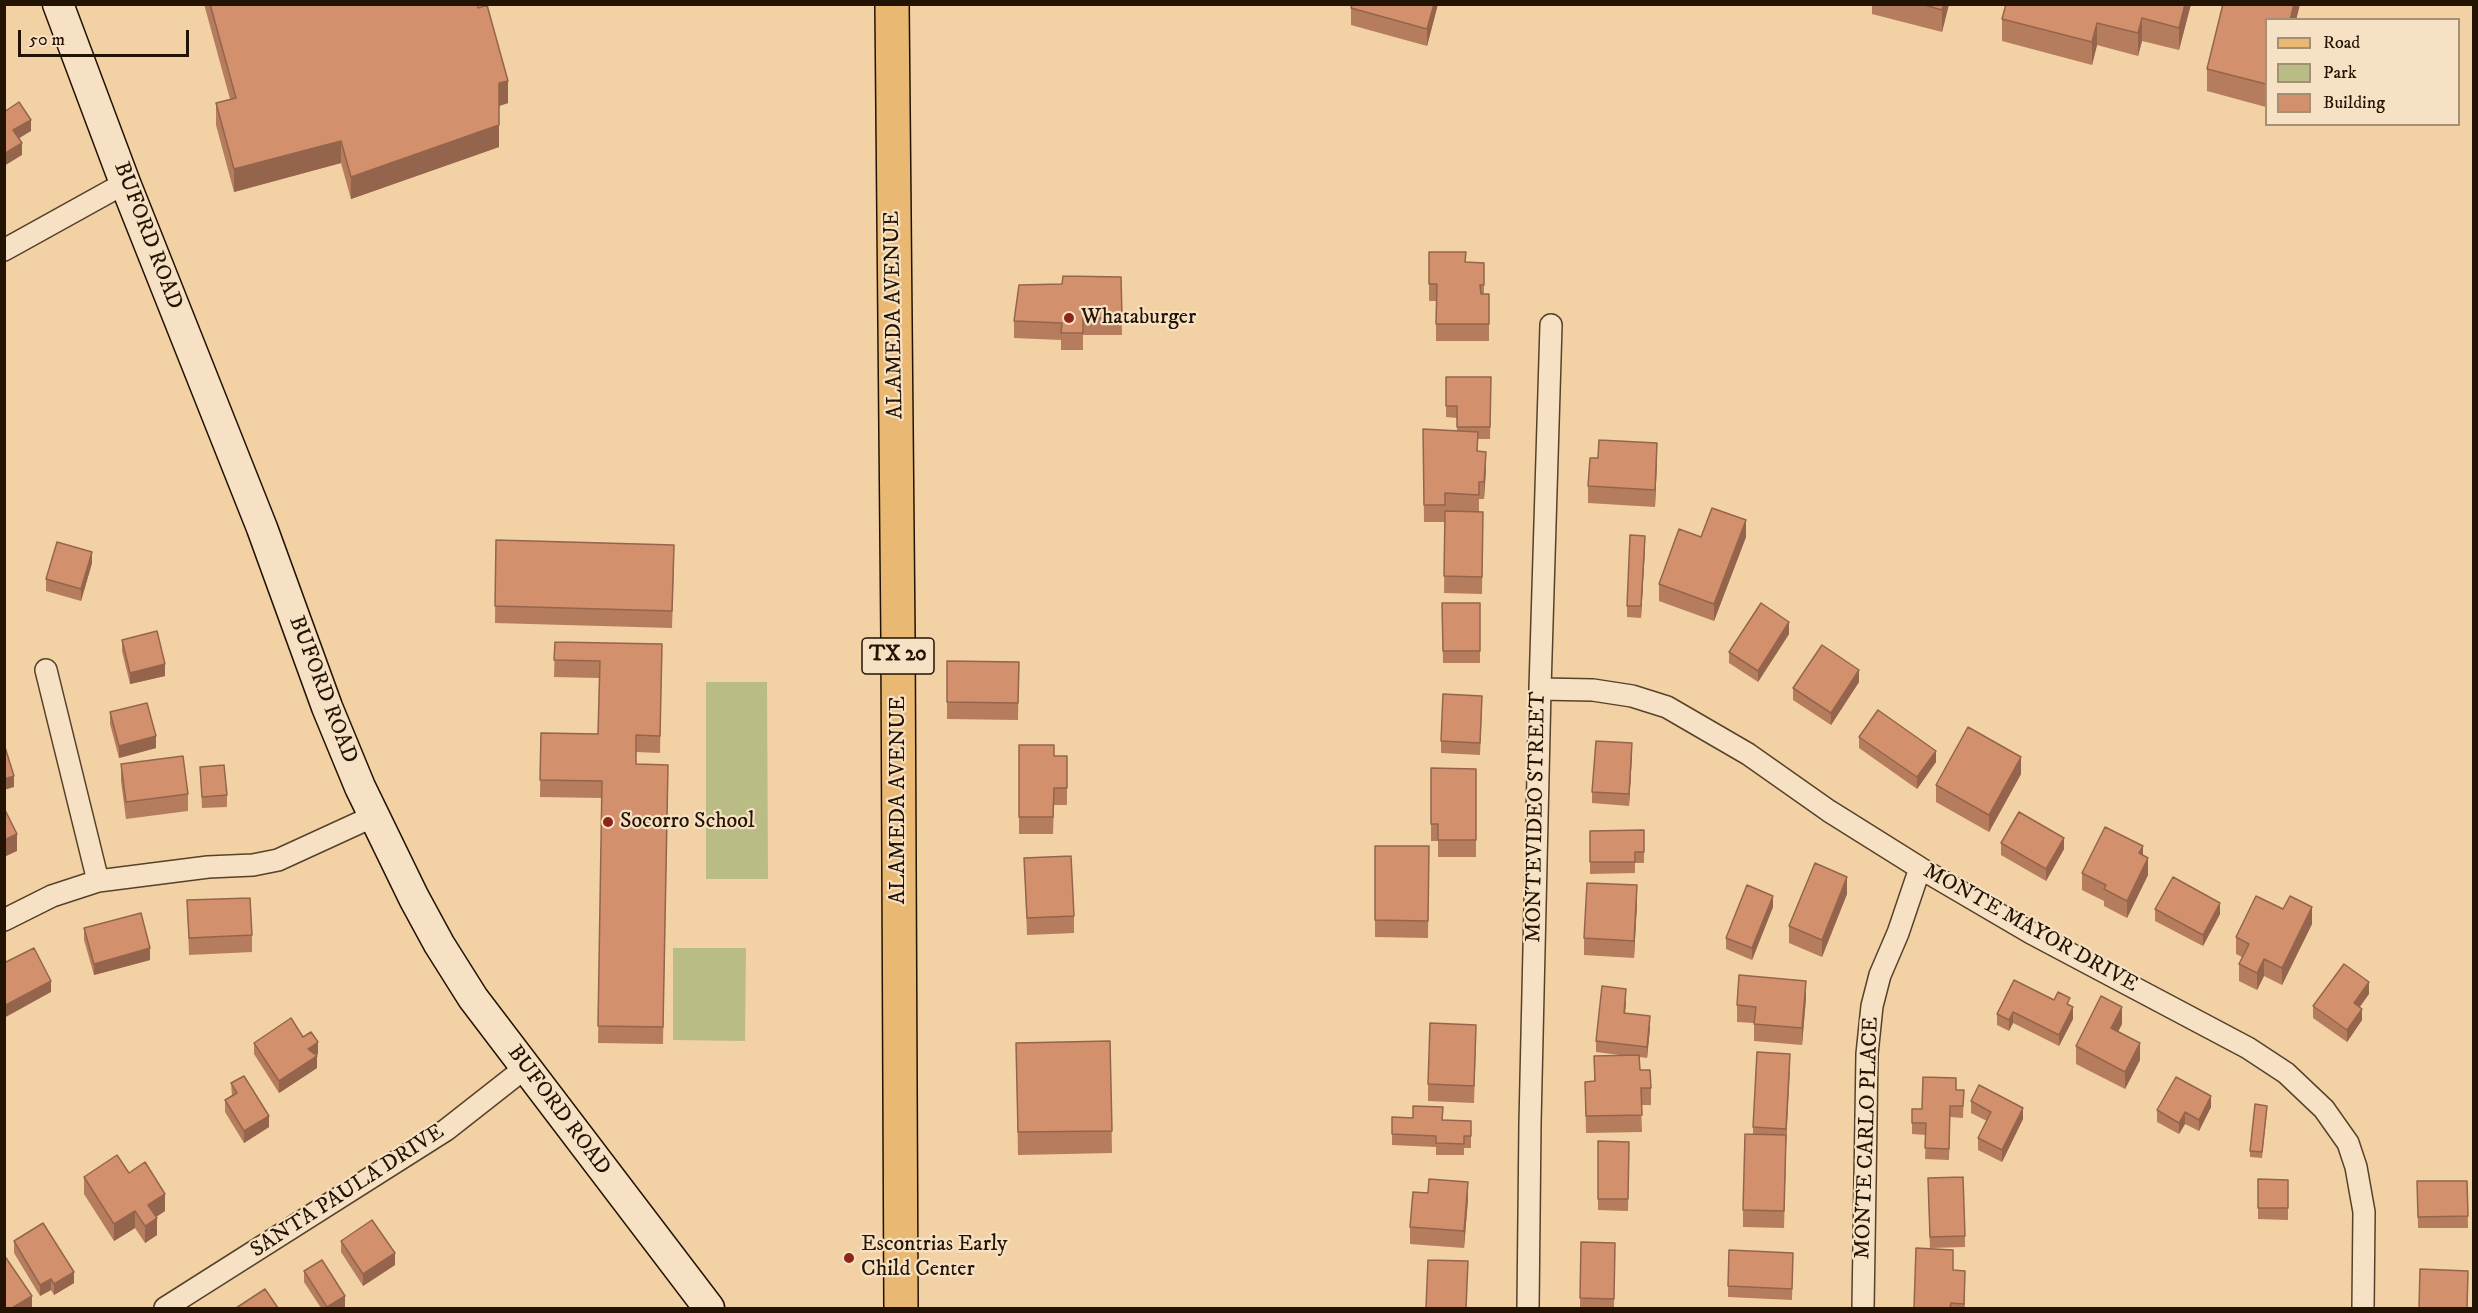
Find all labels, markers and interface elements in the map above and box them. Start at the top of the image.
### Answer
scale bar [21,18,192,56]
legend [2265,18,2460,126]
text: 50 m [29,29,65,51]
text: Road [2323,32,2360,54]
text: Park [2323,62,2357,84]
text: Building [2323,92,2385,114]
street label: BUFORD ROAD [107,159,187,313]
street label: ALAMEDA AVENUE [880,211,910,419]
place label: Whataburger [1081,305,1196,331]
marker: Whataburger [1062,311,1076,325]
street label: BUFORD ROAD [282,613,362,767]
road number: TX 20 [862,638,934,674]
street label: MONTEVIDEO STREET [1522,691,1552,943]
street label: ALAMEDA AVENUE [886,696,912,904]
place label: Socorro School [620,809,755,835]
marker: Socorro School [601,815,615,829]
street label: MONTE MAYOR DRIVE [1918,859,2142,999]
street label: MONTE CARLO PLACE [1851,1016,1885,1260]
street label: BUFORD ROAD [501,1041,615,1181]
street label: SANTA PAULA DRIVE [246,1120,450,1264]
place label: Escontrias Early Child Center [861,1232,1008,1284]
marker: Escontrias Early Child Center [842,1251,856,1265]

